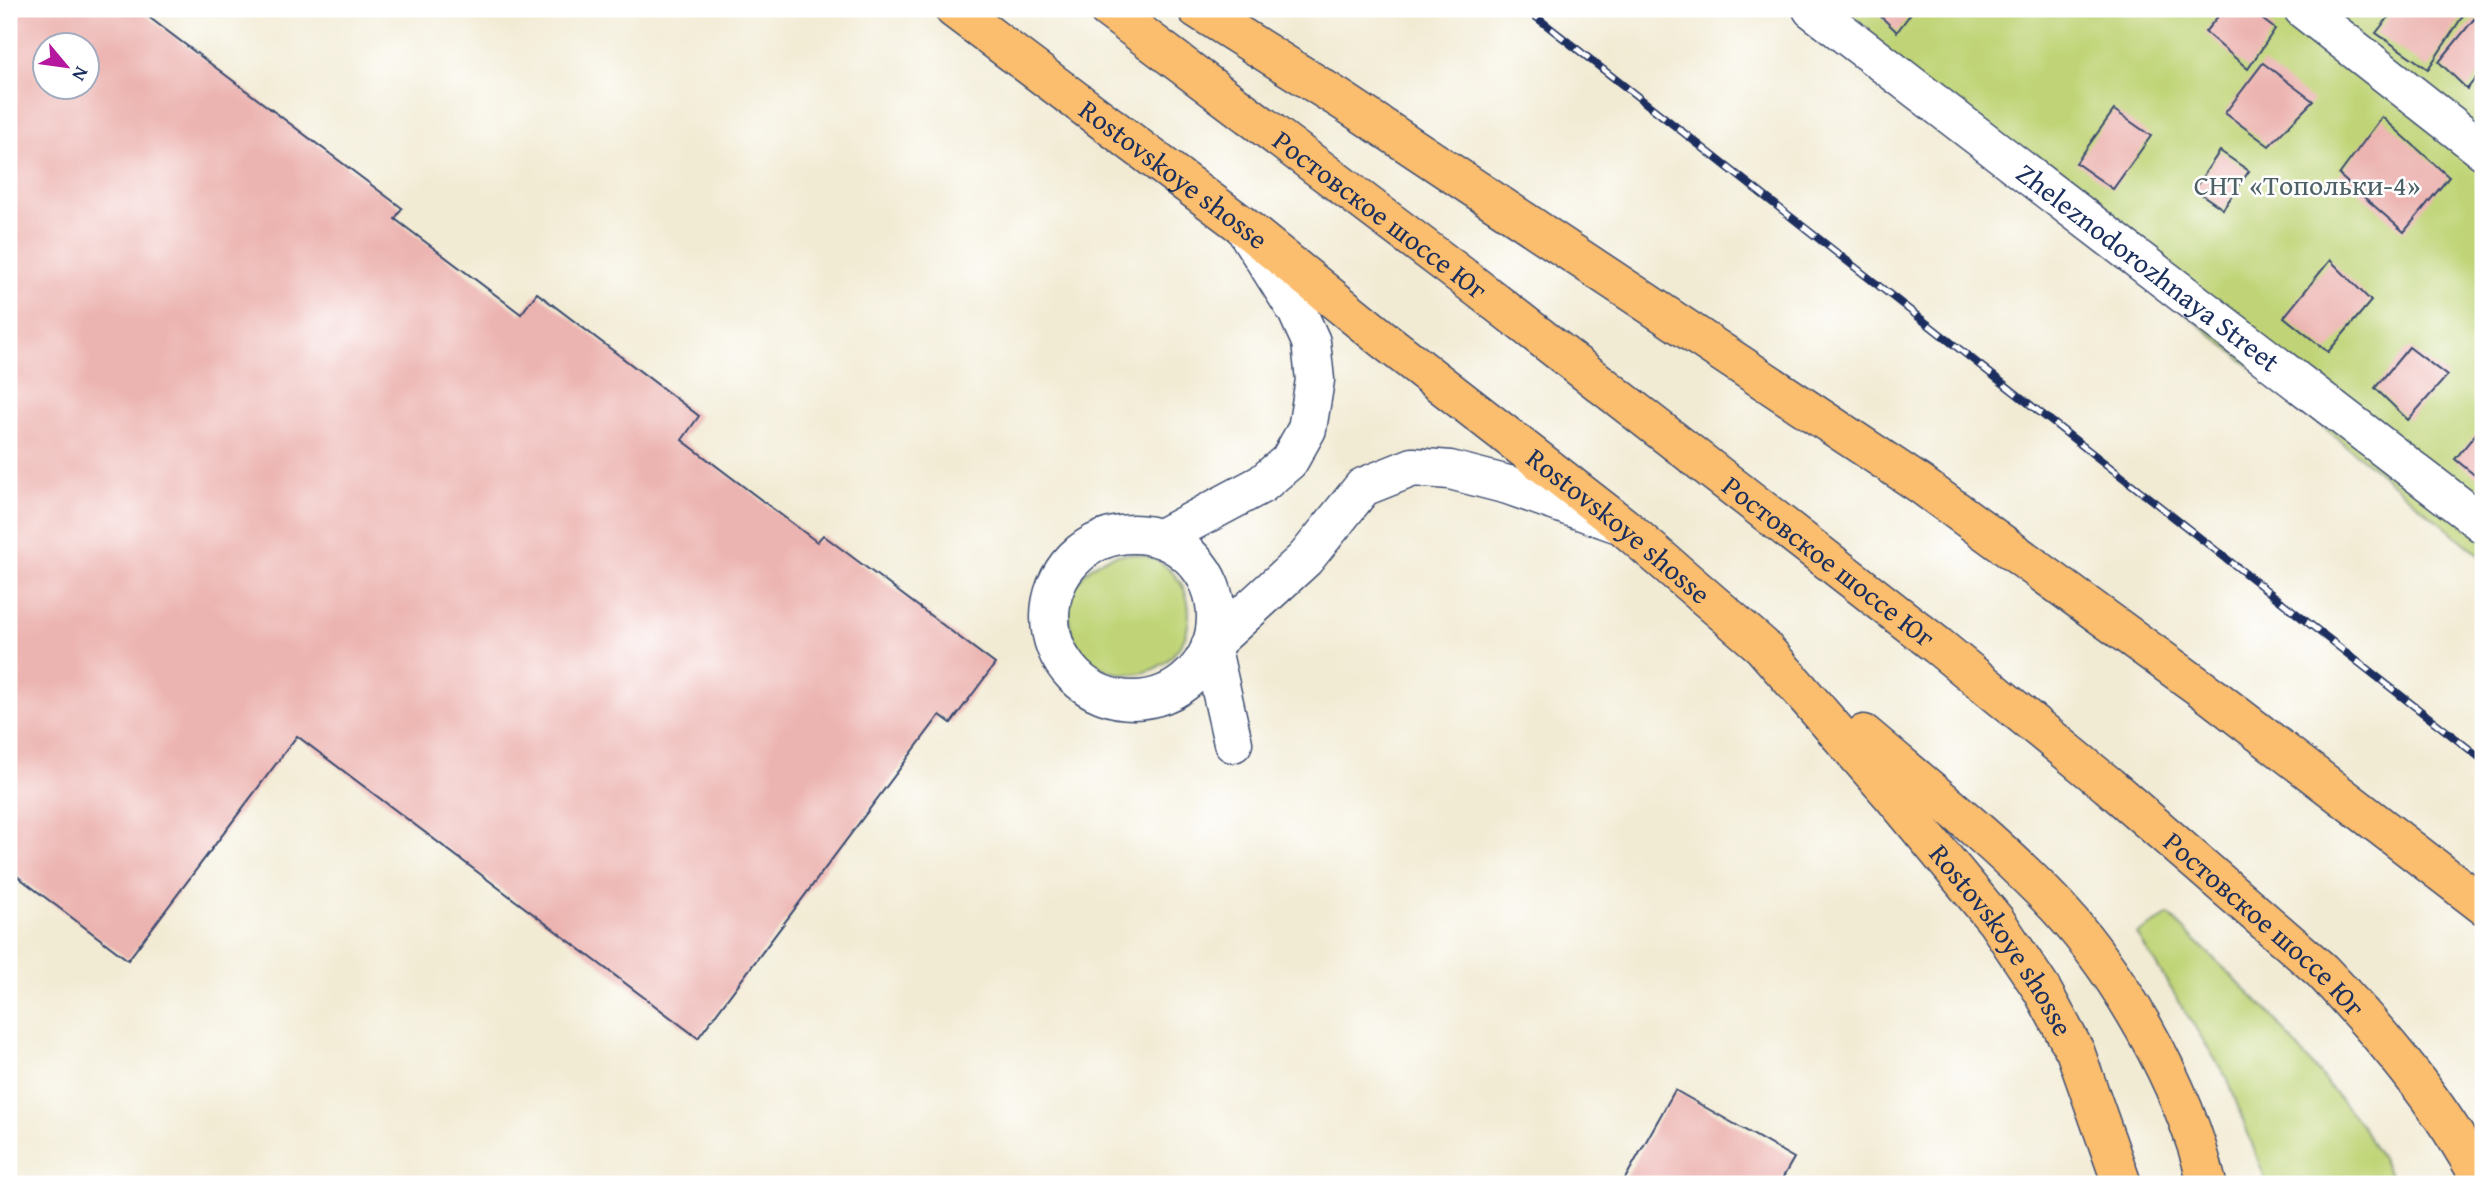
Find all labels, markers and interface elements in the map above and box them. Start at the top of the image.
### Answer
north arrow [32,32,102,102]
text: N [65,62,96,87]
street label: Rostovskoye shosse [1071,89,1278,259]
street label: Ростовское шоссе Юг [1265,119,1497,309]
street label: Zheleznodorozhnaya Street [2008,152,2289,381]
park label: СНТ «Топольки-4» [2194,164,2420,205]
street label: Rostovskoye shosse [1518,437,1720,613]
street label: Ростовское шоссе Юг [1714,465,1944,657]
street label: Ростовское шоссе Юг [2155,821,2375,1025]
street label: Rostovskoye shosse [1920,834,2084,1043]

